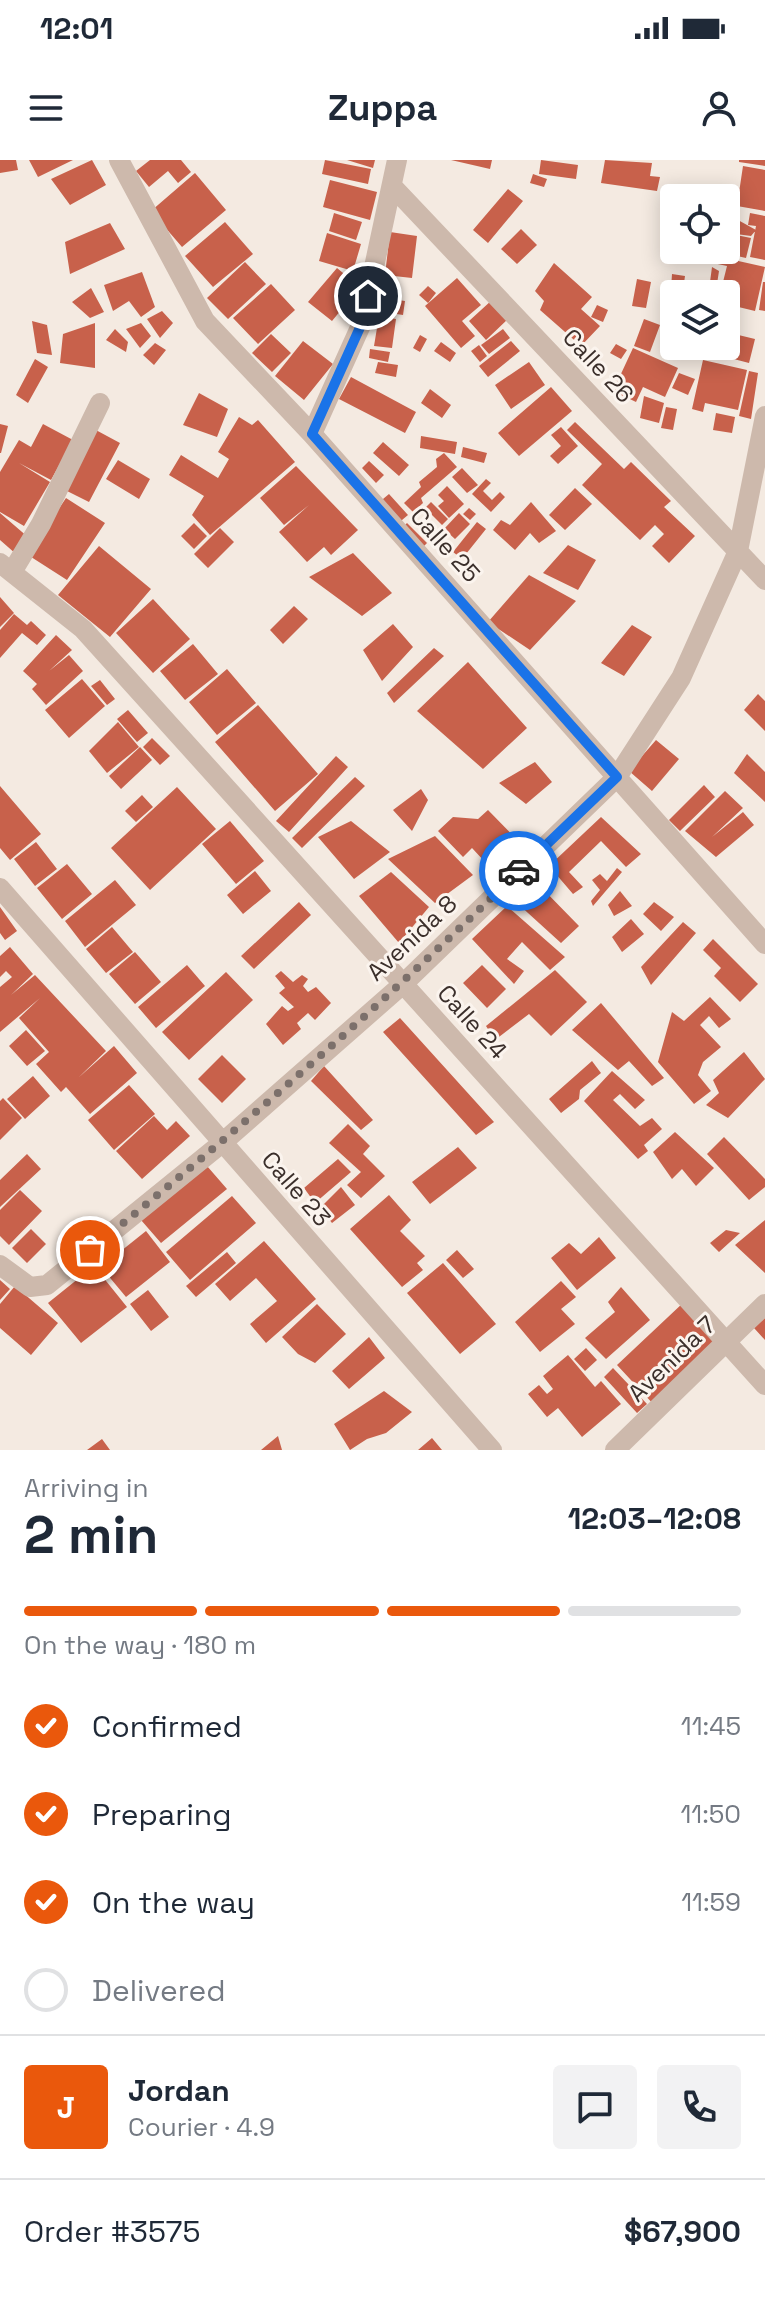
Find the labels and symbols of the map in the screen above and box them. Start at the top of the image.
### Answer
pin [334,262,402,330]
street label: Calle 26 [556,322,641,409]
street label: Calle 25 [404,501,487,589]
courier [479,831,559,911]
street label: Avenida 8 [360,888,463,987]
street label: Calle 24 [431,978,514,1066]
street label: Calle 23 [255,1144,338,1233]
pin [56,1216,124,1284]
street label: Avenida 7 [621,1309,722,1408]

